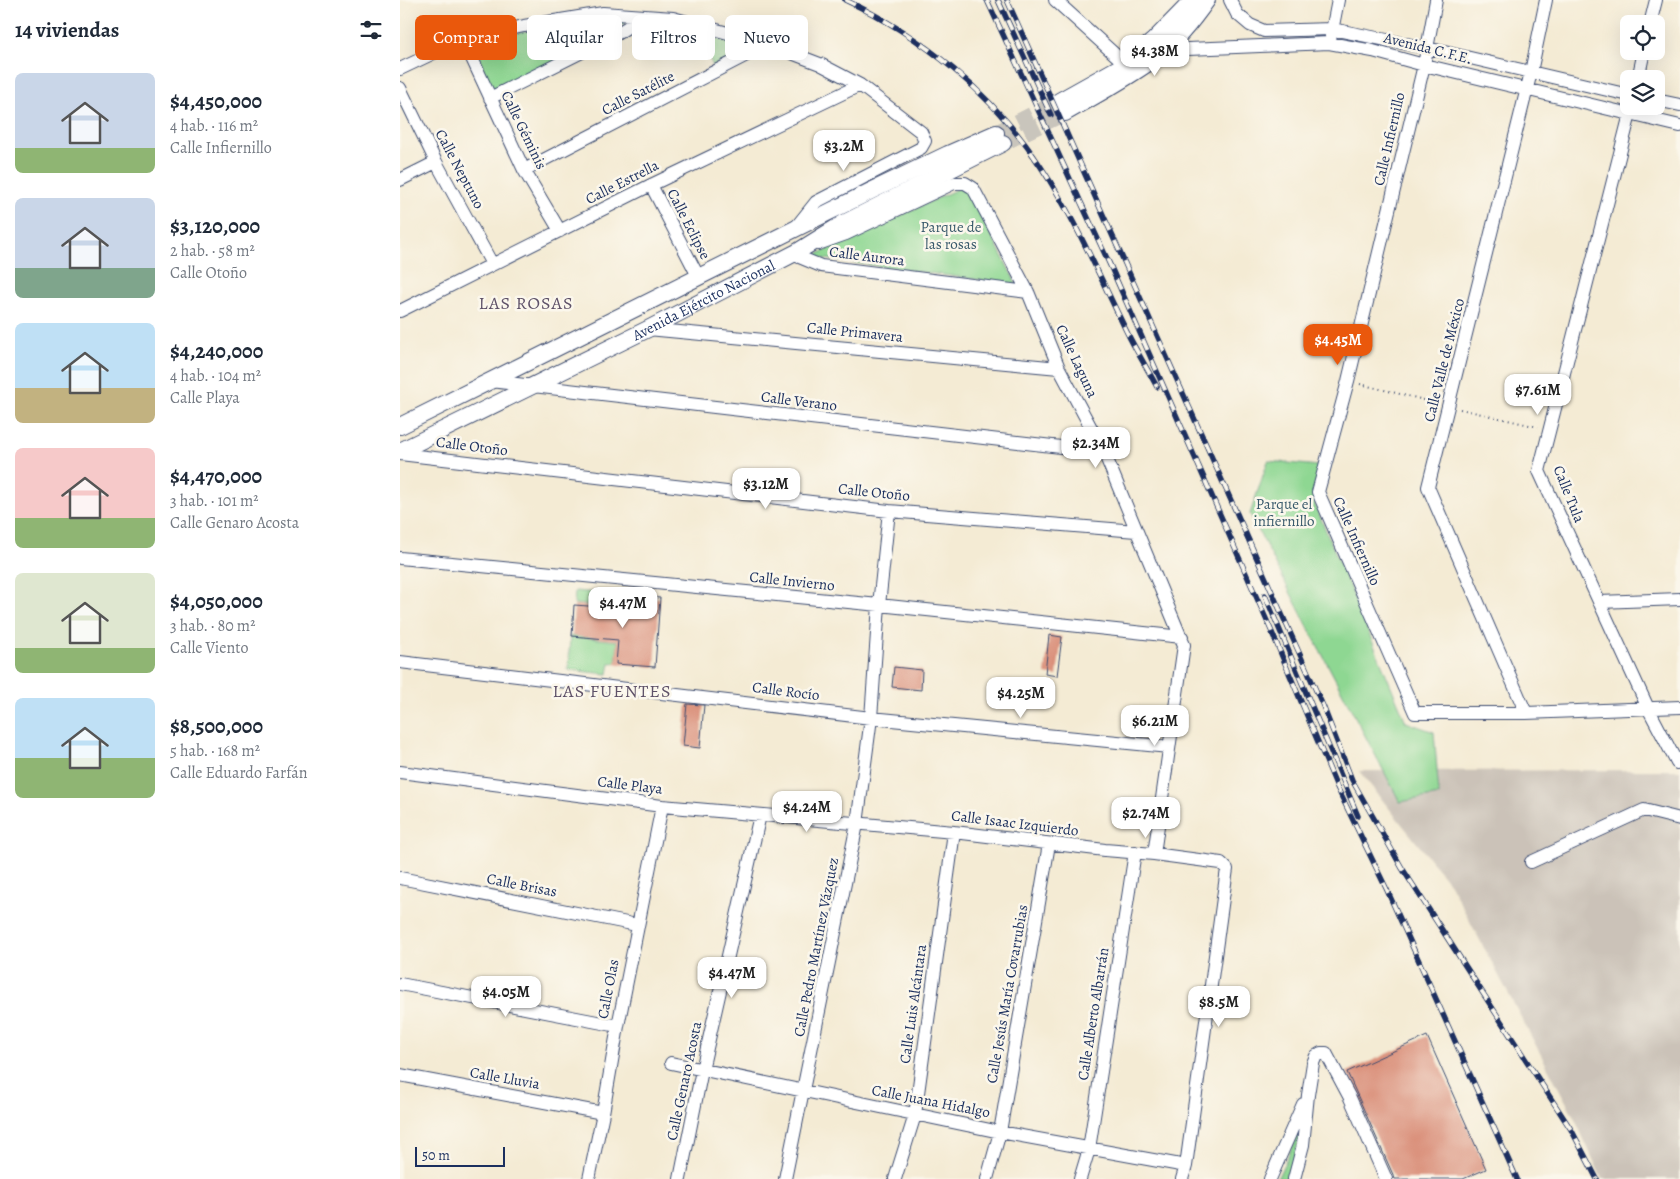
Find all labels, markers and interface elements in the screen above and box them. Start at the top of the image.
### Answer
chip: Comprar [415,15,517,60]
chip: Alquilar [527,15,622,60]
chip: Filtros [632,15,715,60]
chip: Nuevo [725,15,808,60]
map controls [1620,15,1665,115]
button: locate [1620,15,1665,60]
text: 14 viviendas [15,16,119,44]
icon: filters [357,16,385,44]
street label: Avenida C.F.E. [1381,27,1474,69]
pin: $4.38M [1114,34,1196,77]
text: $4.38M [1131,40,1179,62]
street label: Calle Satélite [598,66,678,120]
button: layers [1620,70,1665,115]
text: $4,450,000 [170,87,262,115]
street label: Calle Géminis [496,87,552,173]
street label: Calle Infiernillo [1369,90,1409,188]
icon: home [55,93,115,153]
text: 4 hab. · 116 m² [170,115,258,137]
street label: Calle Neptuno [431,126,489,212]
pin: $3.2M [809,130,879,172]
text: $3.2M [824,135,864,157]
text: Calle Infiernillo [170,137,272,159]
street label: Calle Estrella [582,155,662,209]
street label: Calle Eclipse [663,185,715,263]
text: $3,120,000 [170,212,260,240]
park label: Parque de las rosas [921,217,982,254]
icon: home [55,218,115,278]
text: 2 hab. · 58 m² [170,240,255,262]
street label: Calle Aurora [828,241,906,271]
street label: Avenida Ejército Nacional [628,255,779,346]
text: Calle Otoño [170,262,247,284]
district label: LAS ROSAS [478,291,574,315]
street label: Calle Valle de México [1419,296,1469,424]
street label: Calle Primavera [806,317,904,347]
street label: Calle Laguna [1051,321,1103,401]
pin: $4.45M [1297,324,1379,366]
text: $4.45M [1314,329,1362,351]
text: $4,240,000 [170,337,263,365]
icon: home [55,343,115,403]
text: 4 hab. · 104 m² [170,365,261,387]
pin: $7.61M [1497,374,1579,416]
text: $7.61M [1515,379,1561,401]
street label: Calle Verano [760,386,838,416]
text: Calle Playa [170,387,240,409]
pin: $2.34M [1055,426,1137,469]
street label: Calle Otoño [435,432,509,460]
text: $2.34M [1072,432,1120,454]
text: $4,470,000 [170,462,262,490]
street label: Calle Tula [1549,462,1589,526]
icon: home [55,468,115,528]
pin: $3.12M [725,468,807,510]
text: $3.12M [743,473,789,495]
street label: Calle Otoño [837,478,911,506]
text: 3 hab. · 101 m² [170,490,259,512]
street label: Calle Infiernillo [1328,493,1386,589]
park label: Parque el infiernillo [1254,494,1314,531]
text: Calle Genaro Acosta [170,512,299,534]
street label: Calle Invierno [748,567,836,595]
pin: $4.47M [582,586,664,629]
text: $4,050,000 [170,587,263,615]
text: $4.47M [599,592,647,614]
icon: home [55,593,115,653]
text: 3 hab. · 80 m² [170,615,255,637]
text: Calle Viento [170,637,248,659]
pin: $4.25M [980,676,1062,719]
street label: Calle Rocío [751,677,821,705]
district label: LAS FUENTES [553,679,671,703]
text: $4.25M [997,682,1045,704]
pin: $6.21M [1114,704,1196,747]
text: $6.21M [1132,710,1178,732]
text: $8,500,000 [170,712,263,740]
icon: home [55,718,115,778]
text: 5 hab. · 168 m² [170,740,260,762]
text: Calle Eduardo Farfán [170,762,308,784]
street label: Calle Playa [596,771,664,799]
pin: $4.24M [766,790,848,833]
text: $4.24M [783,796,831,818]
pin: $2.74M [1105,796,1187,839]
text: $2.74M [1122,802,1170,824]
street label: Calle Isaac Izquierdo [950,805,1080,841]
street label: Calle Pedro Martínez Vázquez [789,855,843,1038]
street label: Calle Brisas [485,868,559,902]
street label: Calle Jesús María Covarrubias [981,903,1033,1085]
street label: Calle Luis Alcántara [895,943,931,1065]
street label: Calle Alberto Albarrán [1073,946,1113,1082]
pin: $4.47M [691,956,773,999]
street label: Calle Olas [592,957,624,1021]
text: $4.47M [708,962,756,984]
pin: $4.05M [465,976,547,1018]
text: $4.05M [482,981,530,1003]
pin: $8.5M [1184,986,1254,1028]
text: $8.5M [1199,991,1239,1013]
street label: Calle Genaro Acosta [662,1020,706,1142]
street label: Calle Lluvia [468,1062,542,1094]
street label: Calle Juana Hidalgo [870,1080,992,1122]
scale bar [415,1144,505,1167]
text: 50 m [422,1146,450,1165]

